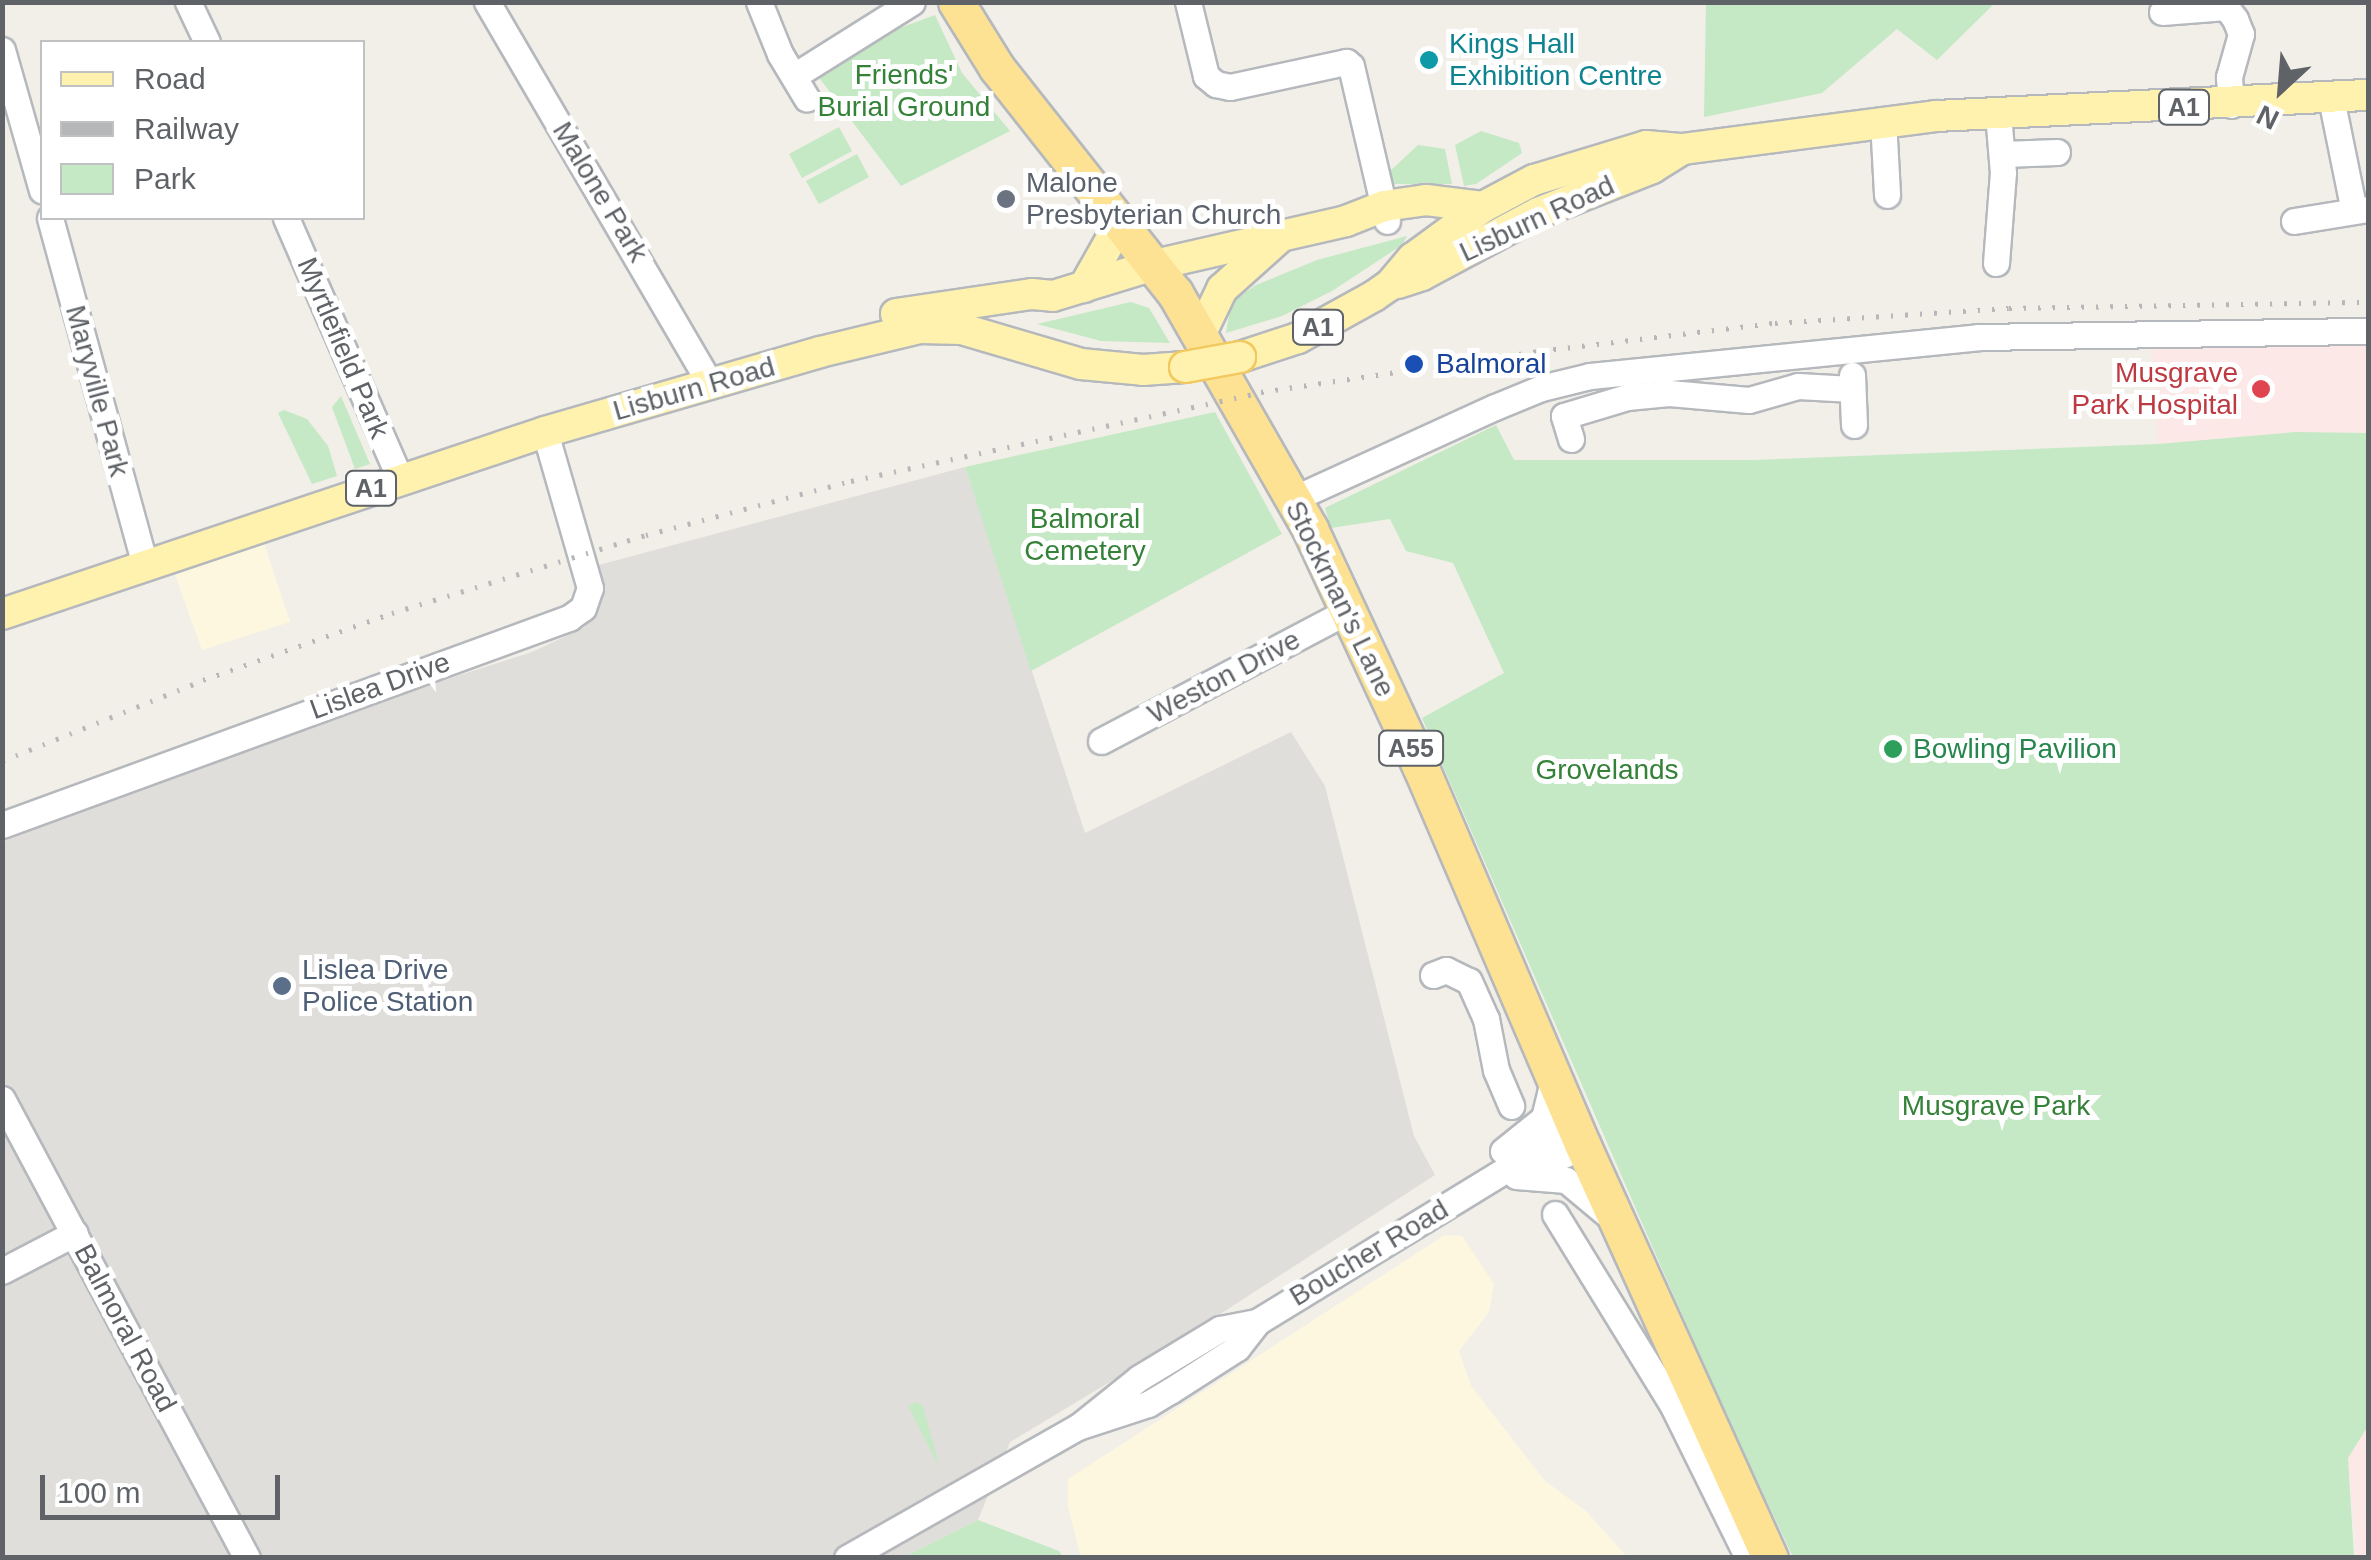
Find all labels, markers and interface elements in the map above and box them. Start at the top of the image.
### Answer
place label: Kings Hall Exhibition Centre [1449,27,1662,93]
legend [40,40,365,220]
north arrow [2231,40,2331,140]
marker: Kings Hall Exhibition Centre [1418,49,1440,71]
park label: Friends' Burial Ground [818,58,990,124]
text: Road [134,62,206,95]
road number: A1 [2156,87,2212,127]
text: N [2252,99,2284,136]
text: Railway [134,112,239,145]
street label: Malone Park [545,116,655,268]
text: Park [134,162,196,195]
place label: Malone Presbyterian Church [1026,166,1281,232]
street label: Lisburn Road [1454,169,1620,269]
marker: Malone Presbyterian Church [995,188,1017,210]
street label: Myrtlefield Park [290,253,396,443]
street label: Maryville Park [58,302,136,480]
road number: A1 [1290,307,1346,347]
place label: Balmoral [1436,347,1546,381]
street label: Lisburn Road [609,350,779,428]
marker: Balmoral [1401,351,1427,377]
place label: Musgrave Park Hospital [2071,356,2238,422]
marker: Musgrave Park Hospital [2248,376,2274,402]
road number: A1 [344,468,398,508]
street label: Stockman's Lane [1278,496,1402,702]
park label: Balmoral Cemetery [1024,502,1146,568]
street label: Weston Drive [1142,623,1306,731]
street label: Lislea Drive [306,645,454,727]
road number: A55 [1376,728,1446,768]
place label: Bowling Pavilion [1913,732,2117,766]
marker: Bowling Pavilion [1882,738,1904,760]
park label: Grovelands [1535,753,1679,787]
place label: Lislea Drive Police Station [302,953,473,1019]
marker: Lislea Drive Police Station [271,975,293,997]
park label: Musgrave Park [1902,1089,2090,1123]
street label: Boucher Road [1284,1193,1454,1313]
street label: Balmoral Road [67,1238,183,1418]
scale bar [45,1455,285,1517]
text: 100 m [57,1476,140,1509]

